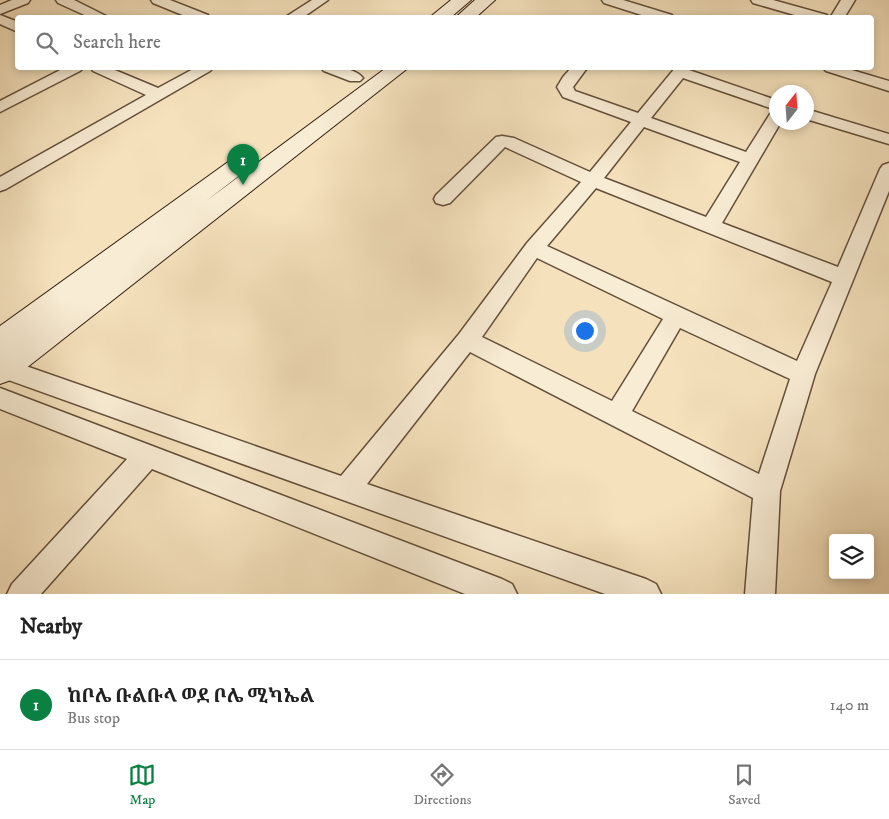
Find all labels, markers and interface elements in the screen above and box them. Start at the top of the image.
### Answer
search box [15,15,874,70]
icon: search [33,29,61,57]
text: Search here [73,31,161,54]
north arrow [769,85,814,130]
pin: 1 [227,144,259,185]
your location [572,318,598,344]
map controls [829,534,874,579]
button: layers [829,534,874,579]
text: Nearby [20,614,82,640]
text: ከቦሌ ቡልቡላ ወደ ቦሌ ሚካኤል [67,685,314,708]
text: 1 [33,695,39,715]
text: 140 m [830,695,869,715]
text: Bus stop [67,708,120,728]
tab: Map [128,761,156,809]
tab: Directions [413,761,471,809]
tab: Saved [728,761,761,809]

